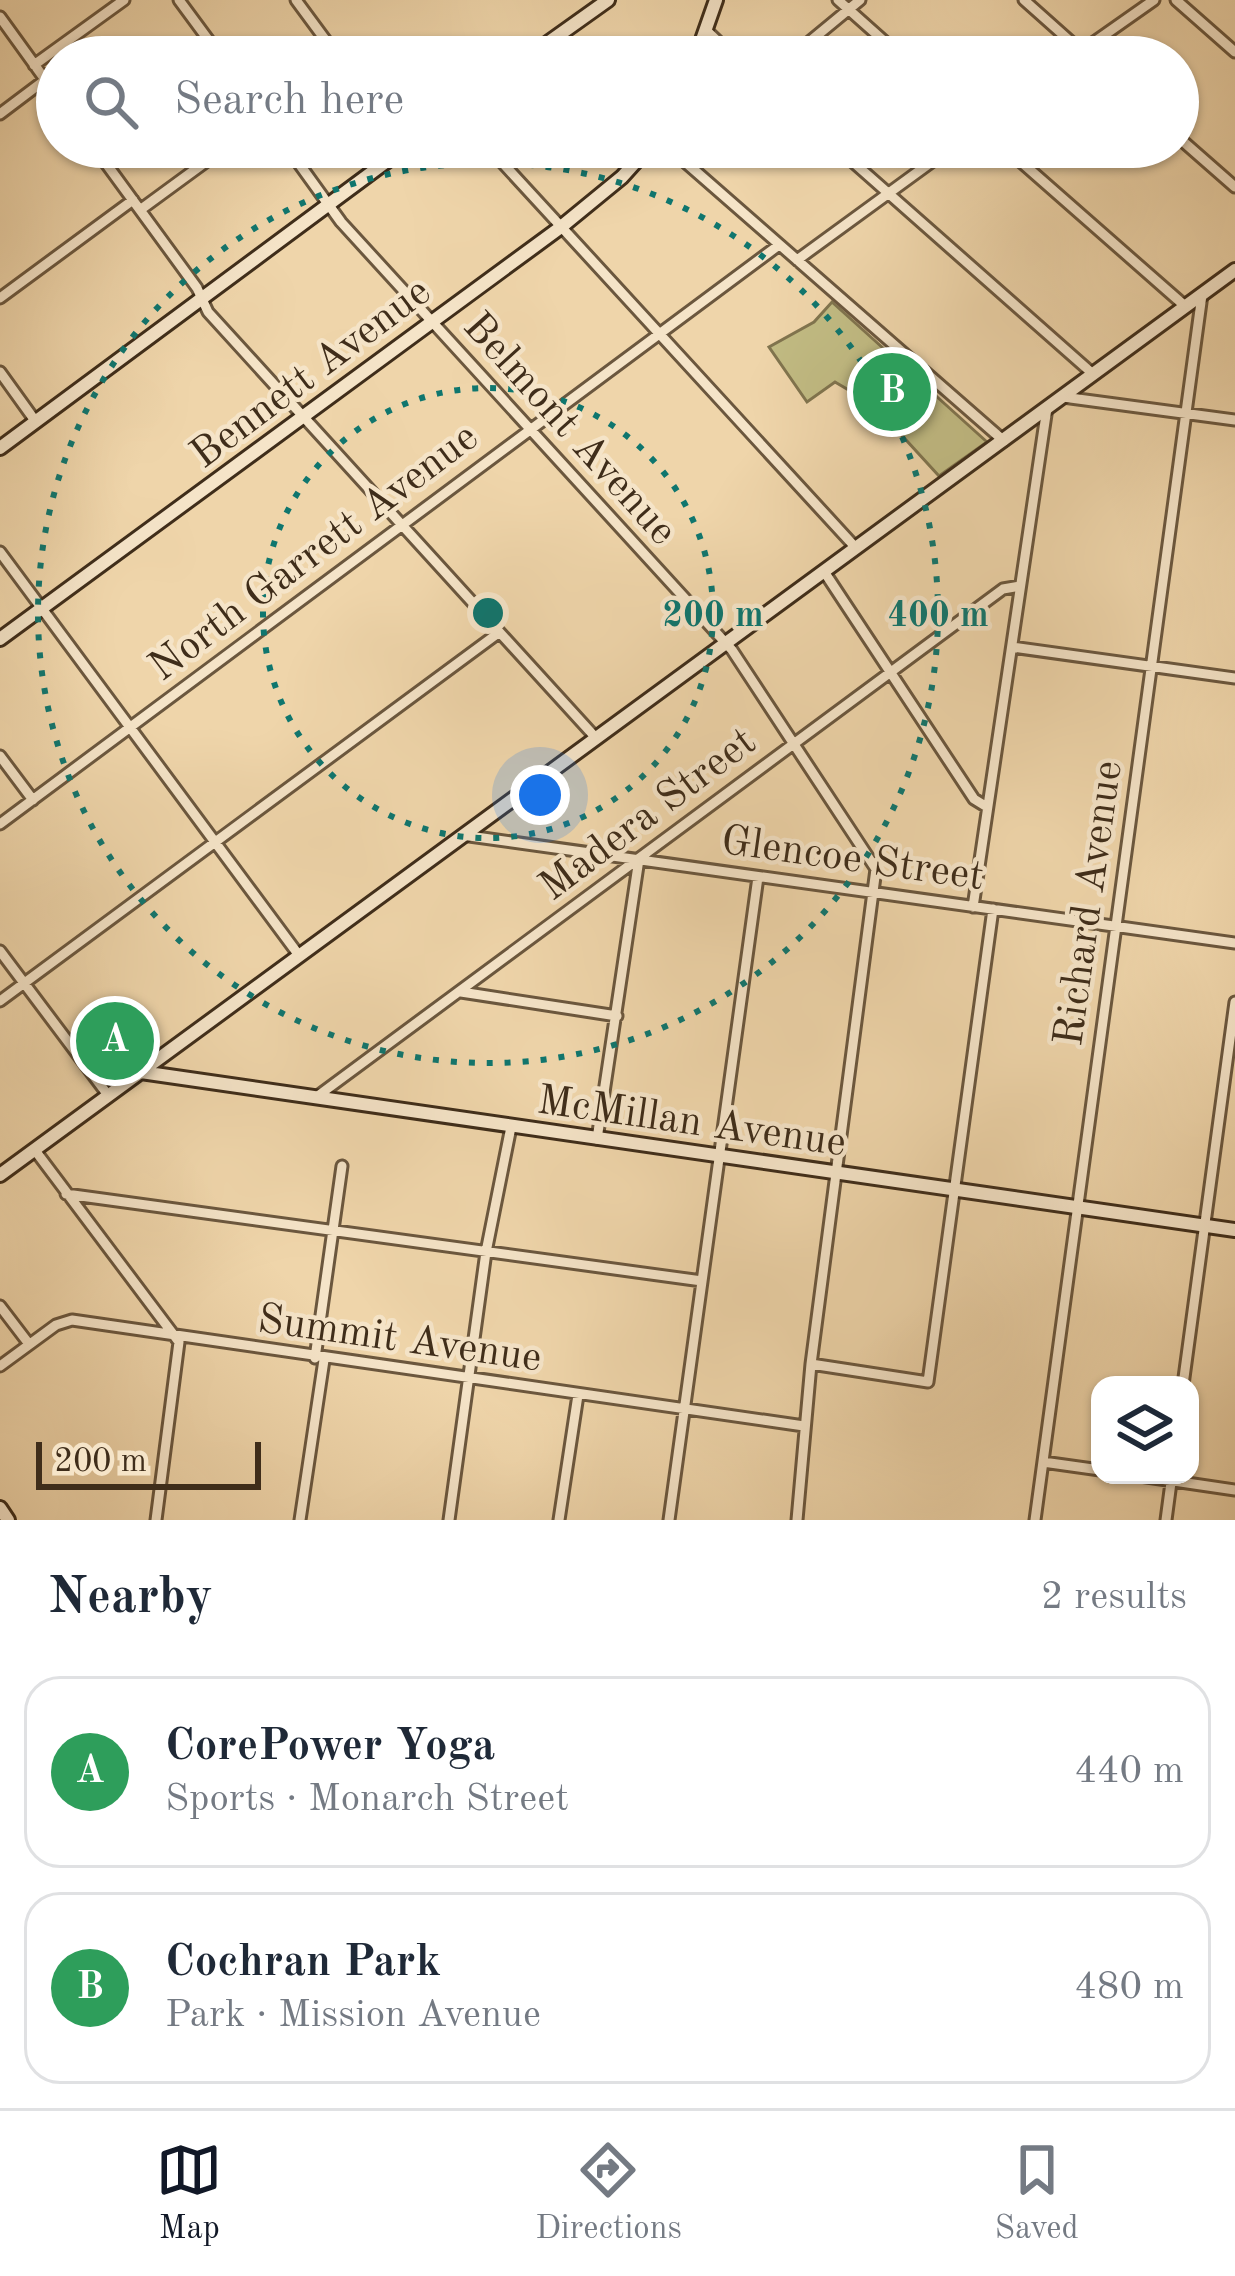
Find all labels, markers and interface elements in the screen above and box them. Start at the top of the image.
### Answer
search box [36,36,1199,168]
icon: search [78,69,144,135]
text: Search here [174,79,404,124]
street label: Bennett Avenue [184,271,439,477]
street label: Belmont Avenue [454,306,684,554]
pin: B [853,347,931,437]
street label: North Garrett Avenue [142,416,486,690]
centre of rings [467,592,509,634]
text: 200 m [662,599,764,635]
text: 400 m [887,599,989,635]
street label: Madera Street [533,721,764,910]
street label: Richard Avenue [1049,758,1131,1049]
your location [510,765,570,825]
street label: Glencoe Street [718,821,987,899]
pin: A [76,996,154,1086]
street label: McMillan Avenue [534,1081,849,1165]
street label: Summit Avenue [255,1299,544,1381]
map controls [1091,1376,1199,1484]
button: layers [1091,1376,1199,1484]
scale bar [36,1436,261,1489]
text: 200 m [54,1446,147,1479]
text: Nearby [48,1573,213,1624]
text: 2 results [1041,1578,1187,1617]
text: CorePower Yoga [165,1725,495,1770]
text: A [75,1752,105,1791]
text: 440 m [1074,1752,1184,1791]
text: Sports · Monarch Street [165,1780,569,1819]
text: Cochran Park [165,1941,441,1986]
text: B [76,1968,104,2007]
text: 480 m [1074,1968,1184,2007]
text: Park · Mission Avenue [165,1996,541,2035]
tab: Map [156,2137,222,2250]
tab: Directions [535,2137,682,2250]
tab: Saved [995,2137,1079,2250]

